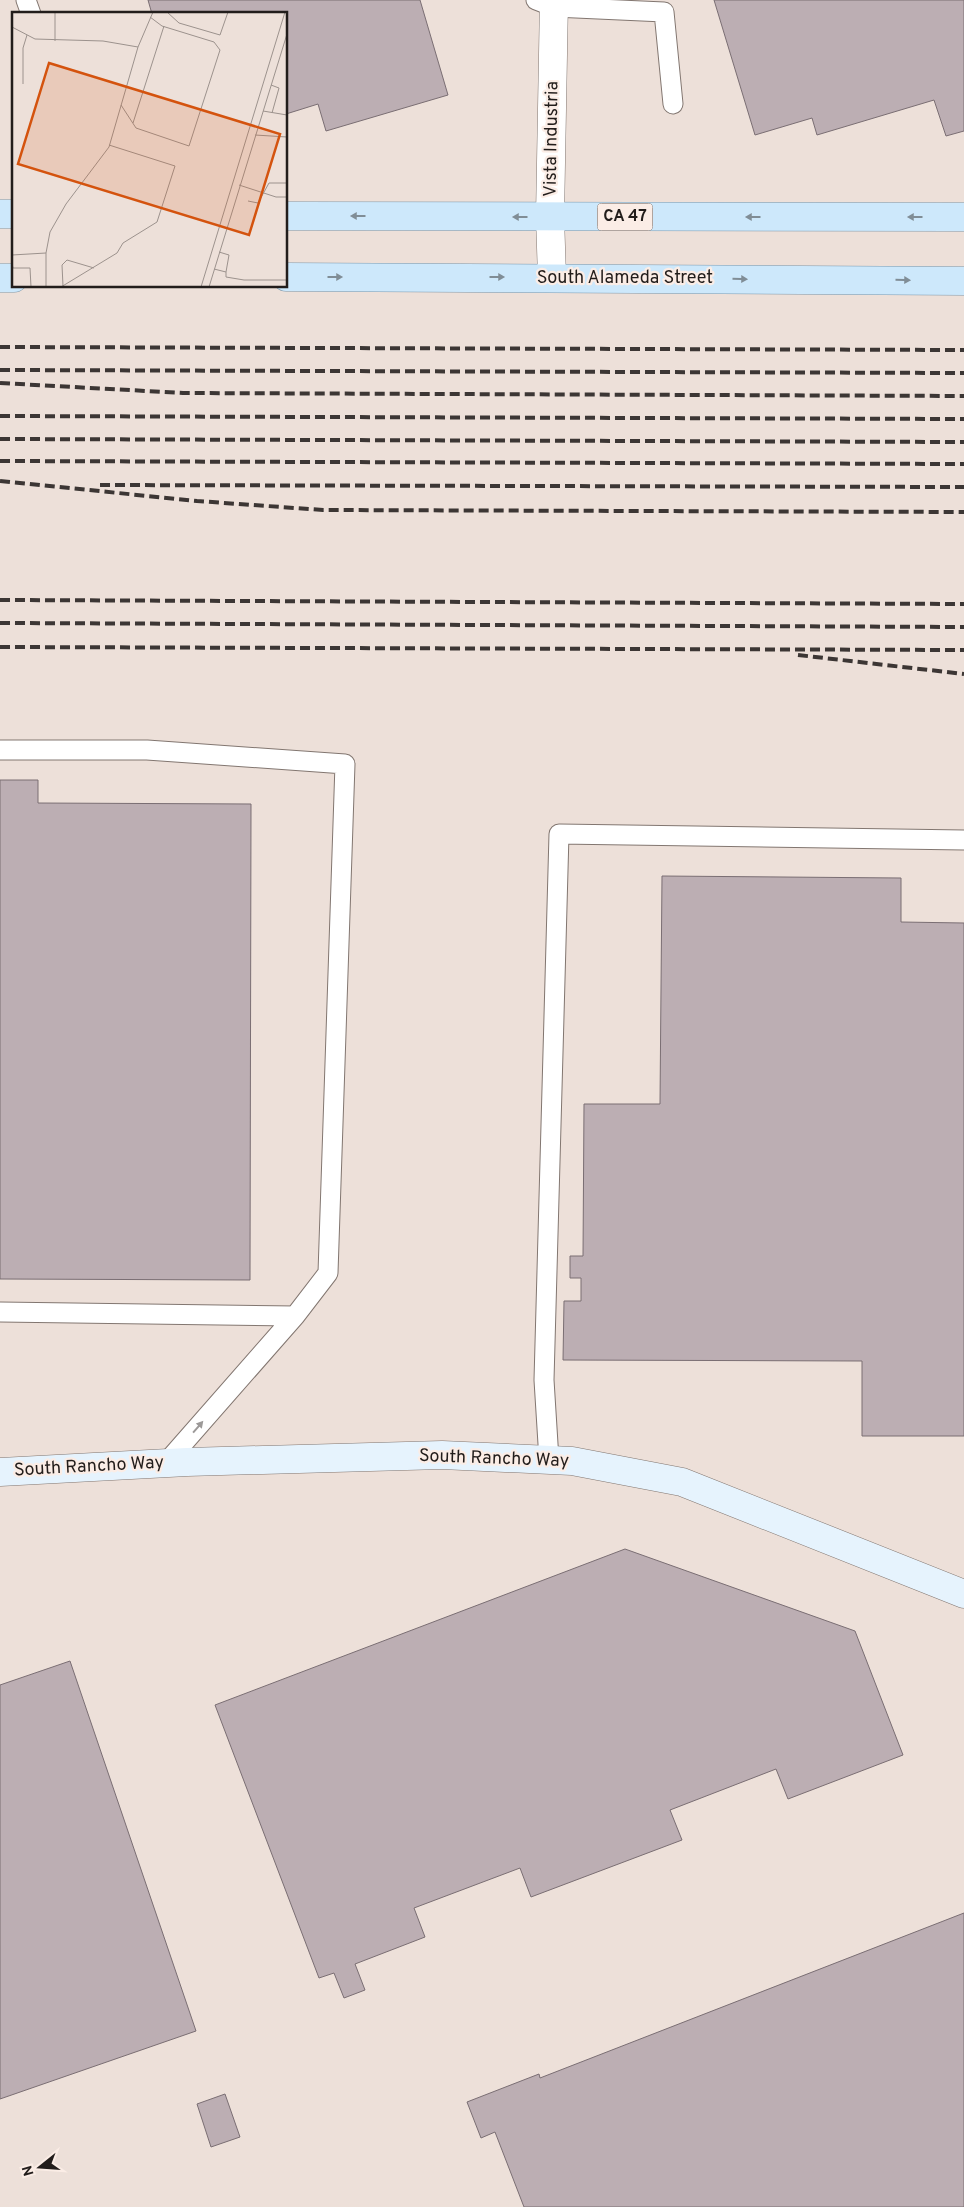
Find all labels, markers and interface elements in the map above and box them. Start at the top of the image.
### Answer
inset map [12,12,288,288]
street label: Vista Industria [539,81,565,197]
road number: CA 47 [598,203,652,230]
one-way arrow [350,212,366,220]
one-way arrow [512,213,528,221]
one-way arrow [745,213,761,221]
one-way arrow [907,213,923,221]
street label: South Alameda Street [537,267,713,290]
one-way arrow [327,273,343,281]
one-way arrow [490,273,506,281]
one-way arrow [733,275,749,283]
one-way arrow [895,277,911,285]
one-way arrow [192,1421,204,1433]
street label: South Rancho Way [418,1445,570,1473]
street label: South Rancho Way [13,1452,165,1482]
north arrow [15,2142,65,2192]
text: N [19,2163,39,2178]

